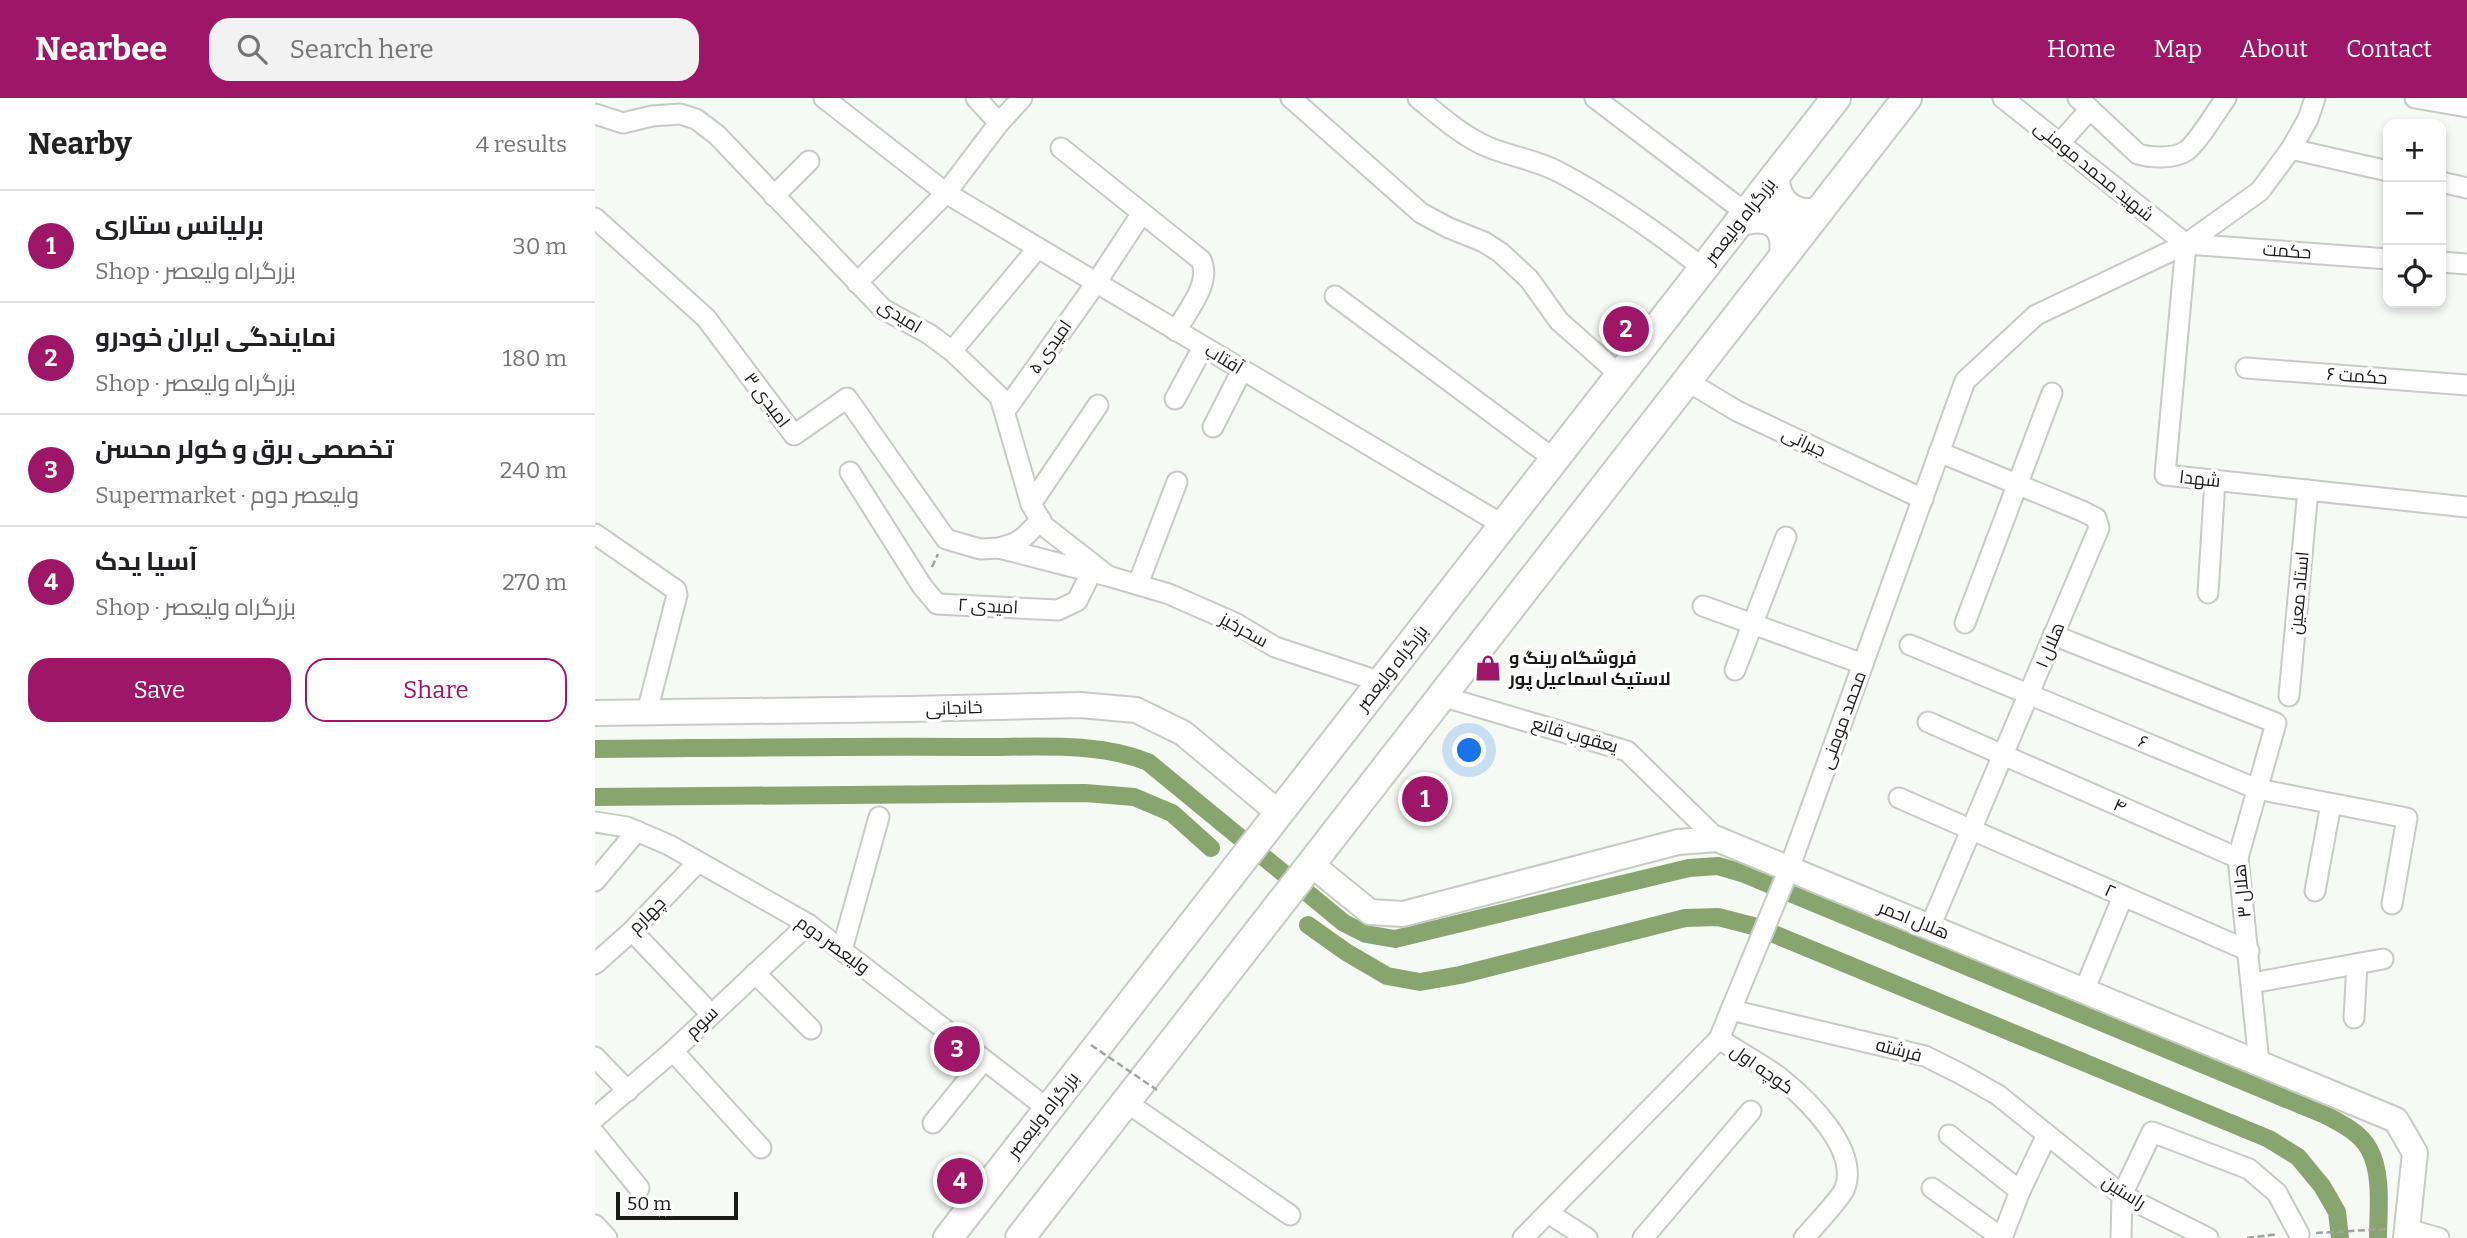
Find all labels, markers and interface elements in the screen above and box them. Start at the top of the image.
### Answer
search box [209,18,699,81]
text: Nearbee [35,29,167,69]
icon: search [233,30,271,68]
text: Search here [289,34,434,65]
text: Home [2047,35,2116,63]
text: Map [2154,35,2202,63]
text: About [2240,35,2308,63]
text: Contact [2346,35,2432,63]
street label: شهید محمد مومنی [2030,116,2158,226]
map controls [2383,119,2446,308]
button: + [2383,119,2446,182]
text: Nearby [28,126,132,162]
text: 4 results [476,130,567,158]
street label: بزرگراه ولیعصر [1699,174,1780,269]
button: − [2383,182,2446,245]
text: برلیانس ستاری [95,210,264,241]
text: 1 [46,232,56,260]
text: 30 m [513,232,567,260]
street label: حکمت [2262,238,2312,264]
button: locate [2383,245,2446,308]
text: Shop · بزرگراه ولیعصر [95,257,296,285]
street label: امیدی [874,294,926,338]
pin: 2 [1603,303,1649,355]
street label: امیدی ۵ [1024,316,1076,378]
text: نمایندگی ایران خودرو [95,322,336,353]
street label: آفتاب [1201,339,1247,379]
text: 2 [45,344,57,372]
text: 180 m [503,344,567,372]
street label: حکمت ۶ [2326,363,2388,389]
street label: امیدی ۳ [739,368,795,432]
text: Shop · بزرگراه ولیعصر [95,369,296,397]
street label: جیرانی [1778,422,1830,462]
text: تخصصی برق و کولر محسن [95,434,394,465]
text: 3 [44,456,58,484]
text: 240 m [500,456,567,484]
street label: شهدا [2178,466,2222,492]
text: Supermarket · ولیعصر دوم [95,481,359,509]
text: آسیا یدک [95,546,197,577]
street label: استاد معین [2284,550,2314,636]
text: 4 [44,568,58,596]
text: 270 m [502,568,567,596]
text: Shop · بزرگراه ولیعصر [95,593,296,621]
street label: امیدی ۲ [957,593,1019,619]
street label: سحرخیز [1215,607,1272,652]
street label: هلال ۱ [2031,619,2069,671]
street label: بزرگراه ولیعصر [1351,621,1432,716]
place label: فروشگاه رینگ و لاستیک اسماعیل پور [1508,647,1671,691]
shop icon: فروشگاه رینگ و لاستیک اسماعیل پور [1473,653,1503,683]
button: Save [28,658,291,722]
button: Share [305,658,567,722]
street label: محمد مومنی [1815,668,1871,772]
street label: خانجانی [925,696,983,720]
street label: یعقوب قانع [1529,712,1621,759]
street label: ۶ [2135,730,2151,754]
your location [1452,733,1486,767]
pin: 1 [1402,773,1448,825]
street label: ۴ [2110,794,2130,818]
street label: هلال ۳ [2228,863,2256,919]
street label: ۲ [2101,879,2119,903]
street label: چهارم [624,892,671,939]
street label: هلال احمر [1874,895,1953,944]
street label: ولیعصر دوم [792,911,874,980]
street label: سوم [681,1001,723,1043]
pin: 3 [934,1023,980,1075]
street label: فرشته [1873,1033,1925,1067]
street label: کوچه اول [1726,1039,1798,1100]
street label: بزرگراه ولیعصر [1002,1068,1083,1163]
pin: 4 [937,1155,983,1207]
street label: راستین [2098,1170,2150,1214]
scale bar [616,1189,739,1221]
text: 50 m [627,1192,671,1215]

